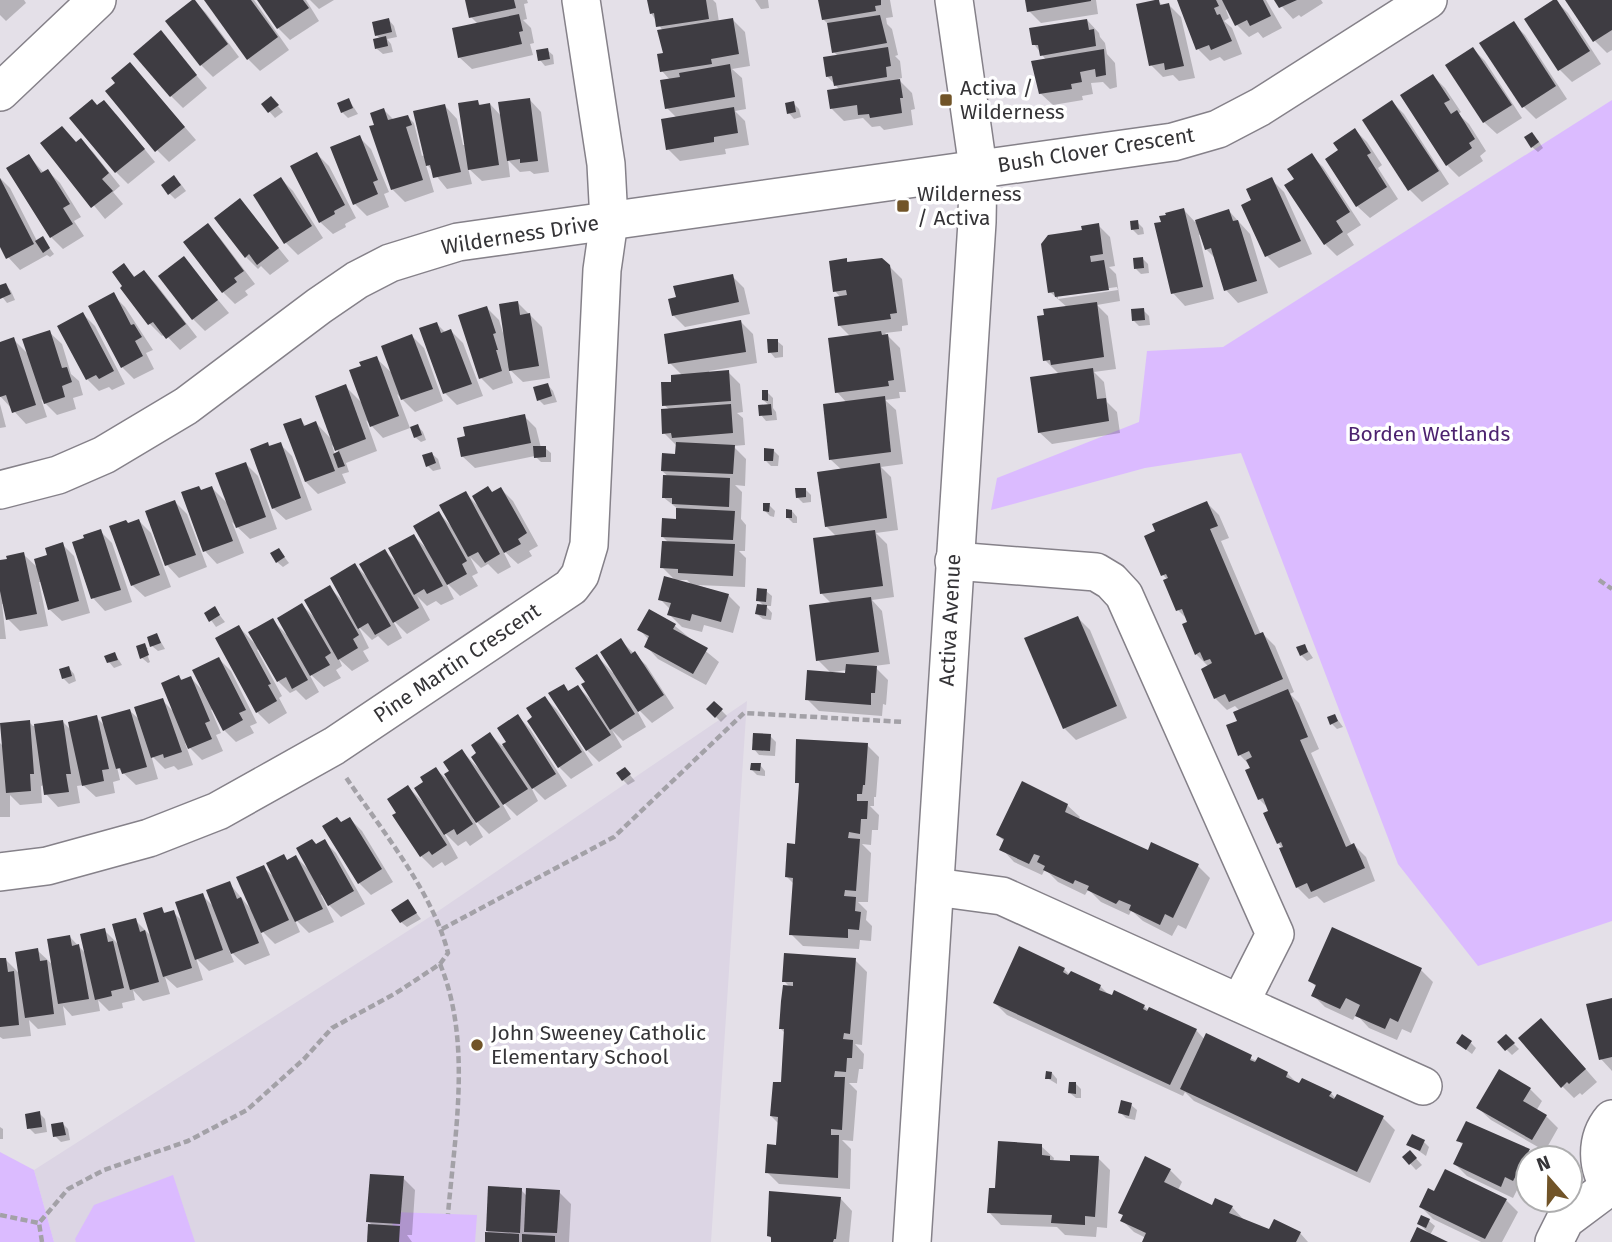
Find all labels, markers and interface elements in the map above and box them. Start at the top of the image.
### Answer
place label: Activa / Wilderness [960,75,1065,125]
marker: Activa / Wilderness [938,92,954,108]
street label: Bush Clover Crescent [996,122,1197,178]
place label: Wilderness / Activa [917,181,1022,231]
marker: Wilderness / Activa [895,198,911,214]
street label: Wilderness Drive [439,210,601,260]
park label: Borden Wetlands [1348,421,1510,447]
street label: Activa Avenue [934,553,966,687]
street label: Pine Martin Crescent [369,597,546,729]
place label: John Sweeney Catholic Elementary School [491,1020,706,1070]
marker: John Sweeney Catholic Elementary School [469,1037,485,1053]
north arrow [1514,1144,1584,1214]
text: N [1533,1151,1553,1176]

